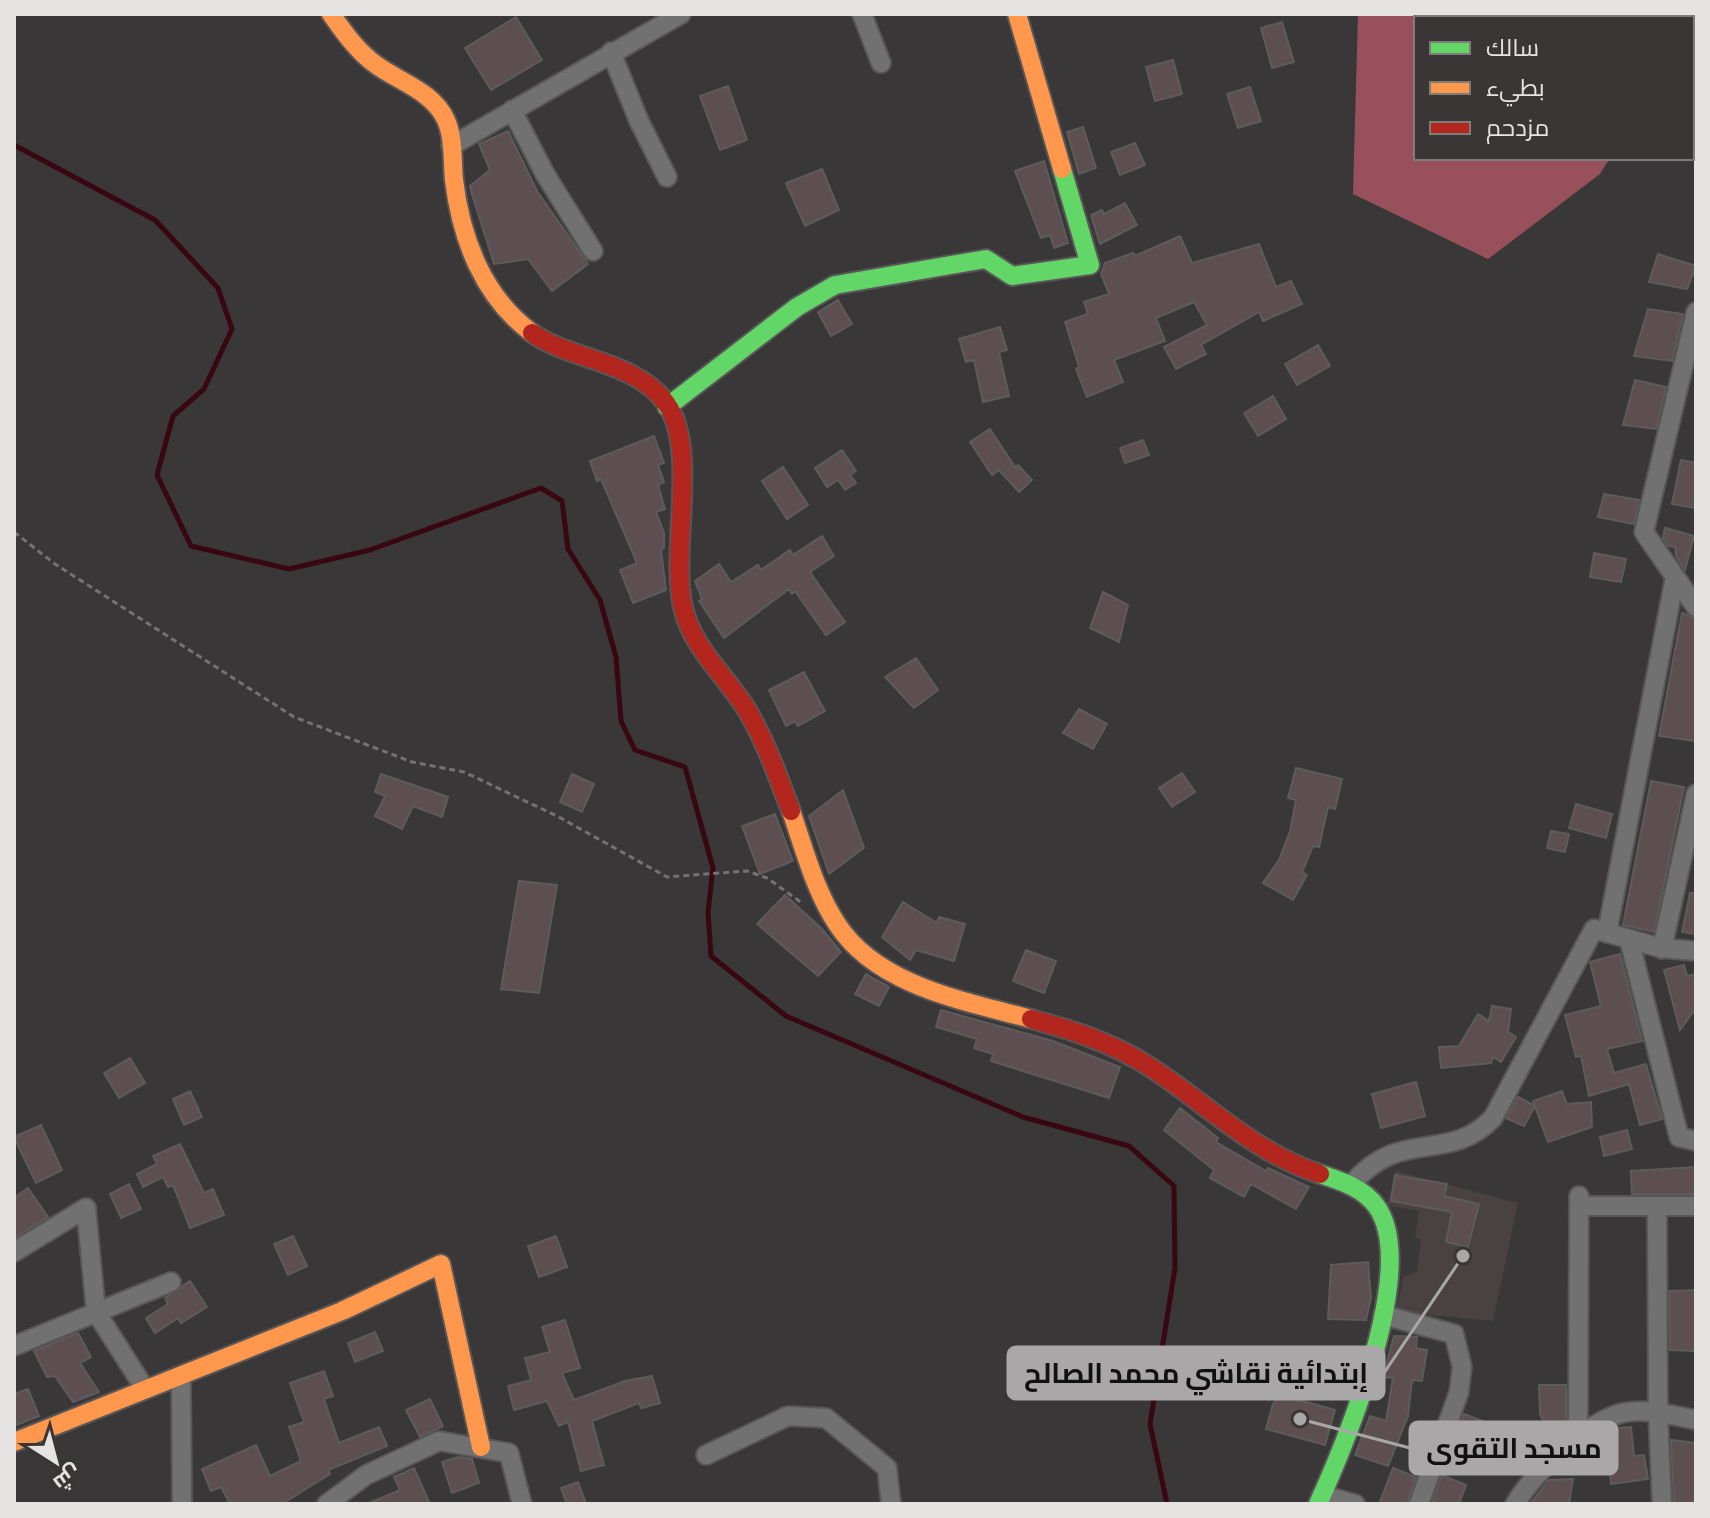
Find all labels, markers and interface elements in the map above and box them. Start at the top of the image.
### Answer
legend [1414,16,1694,160]
text: سالك [1486,30,1539,63]
text: بطيء [1486,70,1545,107]
text: مزدحم [1486,110,1549,144]
callout: إبتدائية نقاشي محمد الصالح [1008,1347,1384,1399]
text: إبتدائية نقاشي محمد الصالح [1024,1353,1368,1396]
north arrow [16,1422,96,1502]
callout: مسجد التقوى [1410,1422,1617,1474]
text: مسجد التقوى [1426,1428,1602,1466]
text: ش [48,1458,88,1499]

